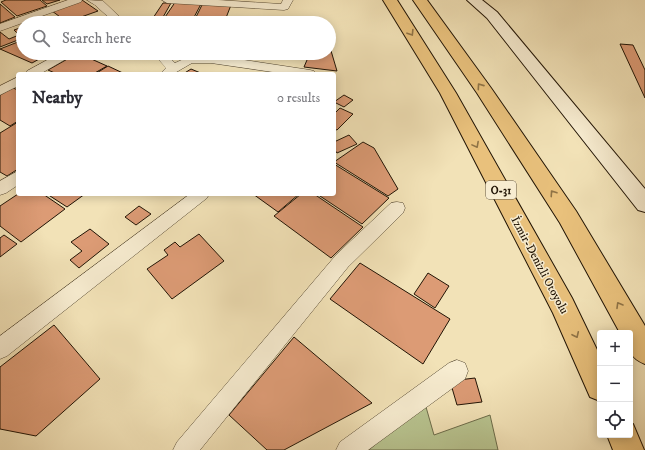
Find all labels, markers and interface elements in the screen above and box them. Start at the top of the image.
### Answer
search box [16,16,336,60]
icon: search [30,27,52,49]
text: Search here [62,29,131,48]
one-way arrow [406,29,414,36]
one-way arrow [478,83,485,90]
text: Nearby [32,87,82,109]
text: 0 results [277,90,320,106]
one-way arrow [472,141,479,148]
road number: O-31 [486,181,516,199]
one-way arrow [551,191,558,198]
street label: İzmir-Denizli Otoyolu [508,214,572,317]
one-way arrow [616,302,623,309]
one-way arrow [571,330,579,338]
map controls [597,330,633,438]
button: + [597,330,633,366]
button: − [597,366,633,402]
button: locate [597,402,633,438]

